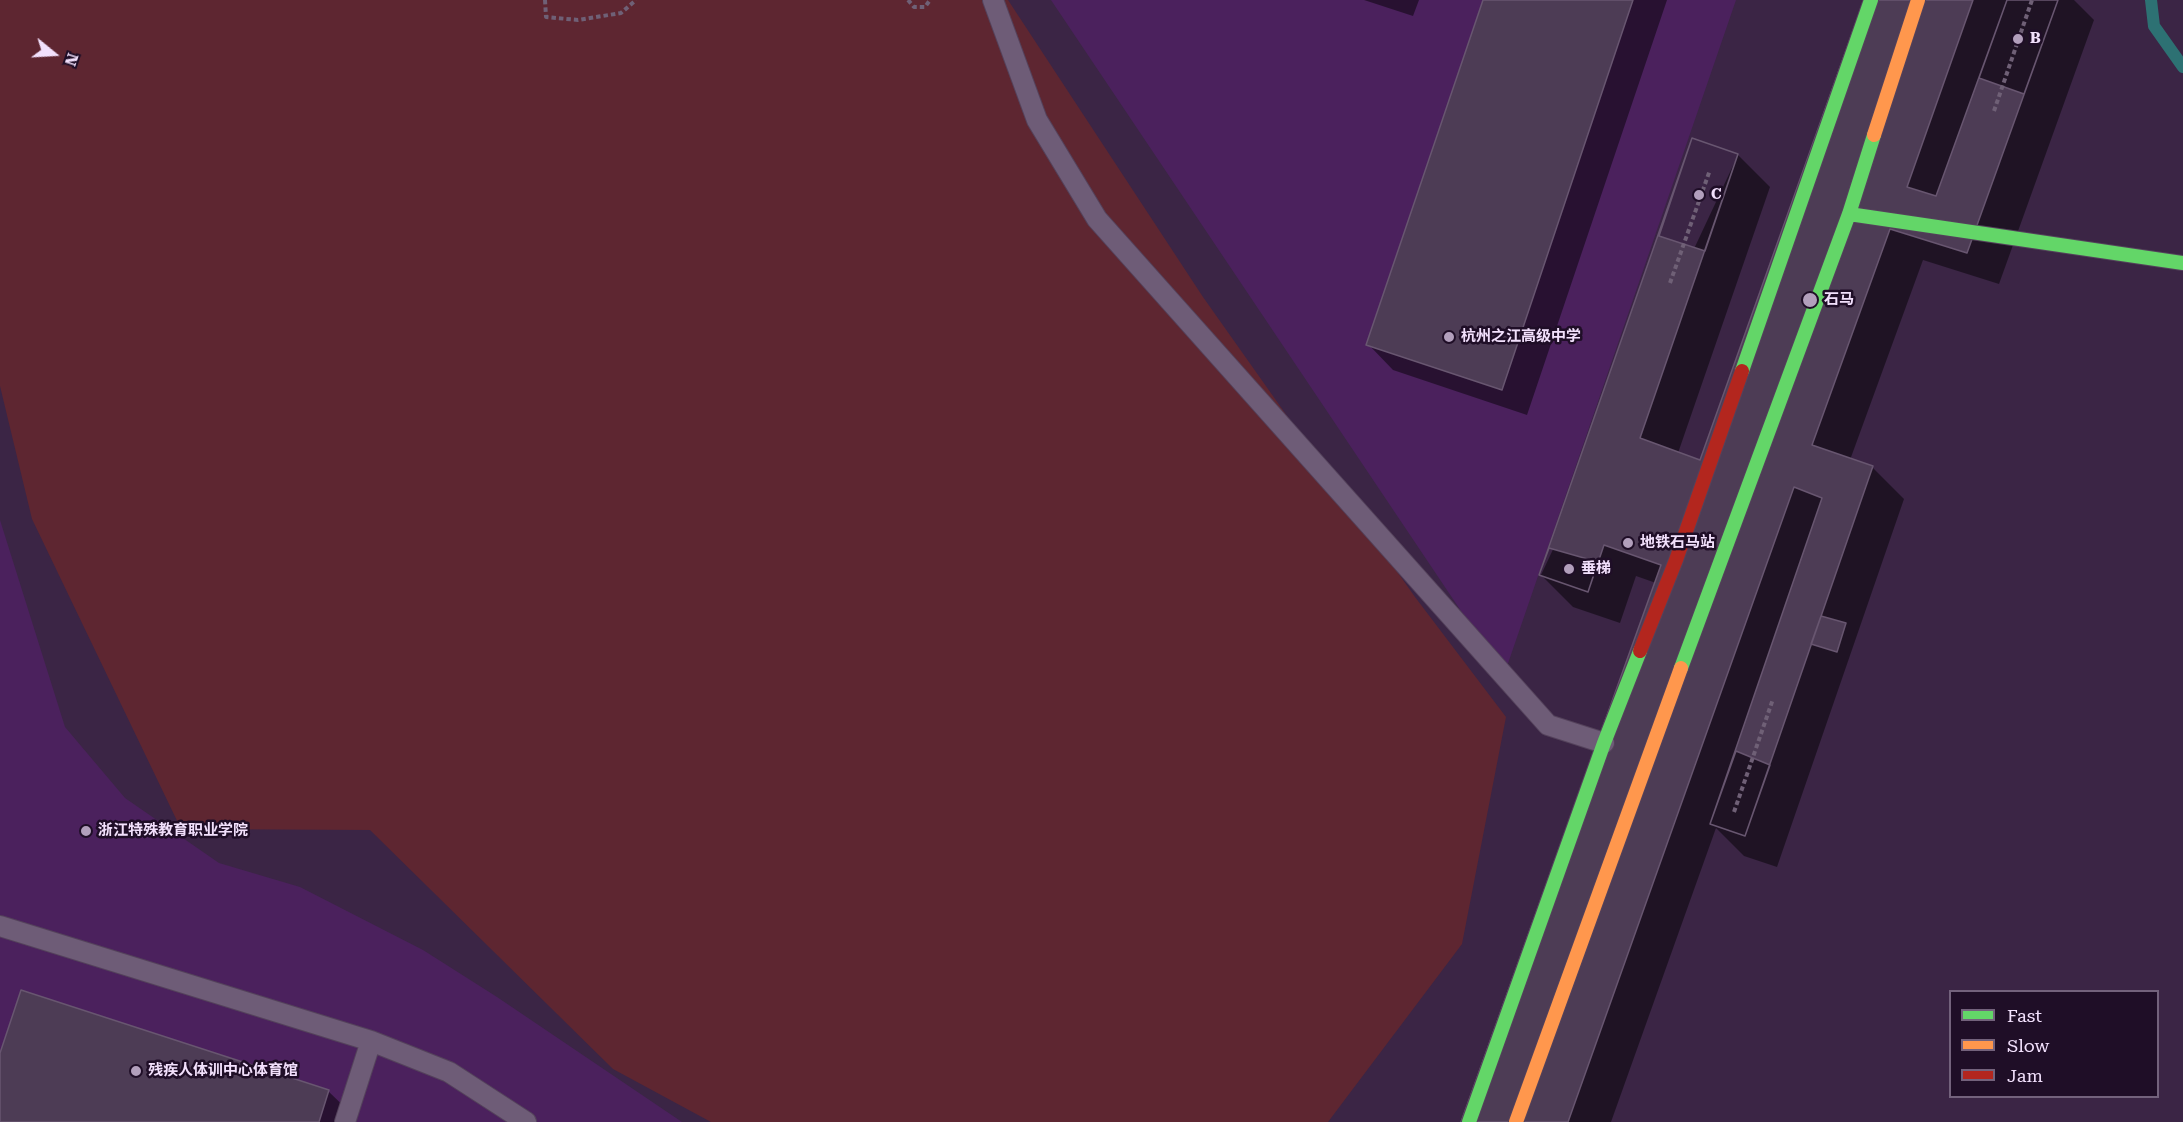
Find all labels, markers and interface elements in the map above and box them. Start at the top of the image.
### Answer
north arrow [24,24,84,84]
place label: B [2030,30,2041,48]
marker: B [2011,32,2025,46]
text: N [61,51,83,69]
place label: C [1711,186,1721,204]
marker: C [1692,188,1706,202]
marker: 石马 [1801,291,1819,309]
place label: 石马 [1824,291,1854,309]
place label: 杭州之江高级中学 [1461,328,1581,346]
marker: 杭州之江高级中学 [1442,330,1456,344]
place label: 地铁石马站 [1640,534,1715,552]
marker: 地铁石马站 [1621,536,1635,550]
place label: 垂梯 [1581,560,1611,578]
marker: 垂梯 [1562,562,1576,576]
place label: 浙江特殊教育职业学院 [98,822,248,840]
marker: 浙江特殊教育职业学院 [79,824,93,838]
legend [1949,990,2159,1098]
text: Fast [2007,1005,2042,1026]
text: Slow [2007,1035,2049,1056]
place label: 残疾人体训中心体育馆 [148,1062,298,1080]
marker: 残疾人体训中心体育馆 [129,1064,143,1078]
text: Jam [2007,1065,2043,1086]

